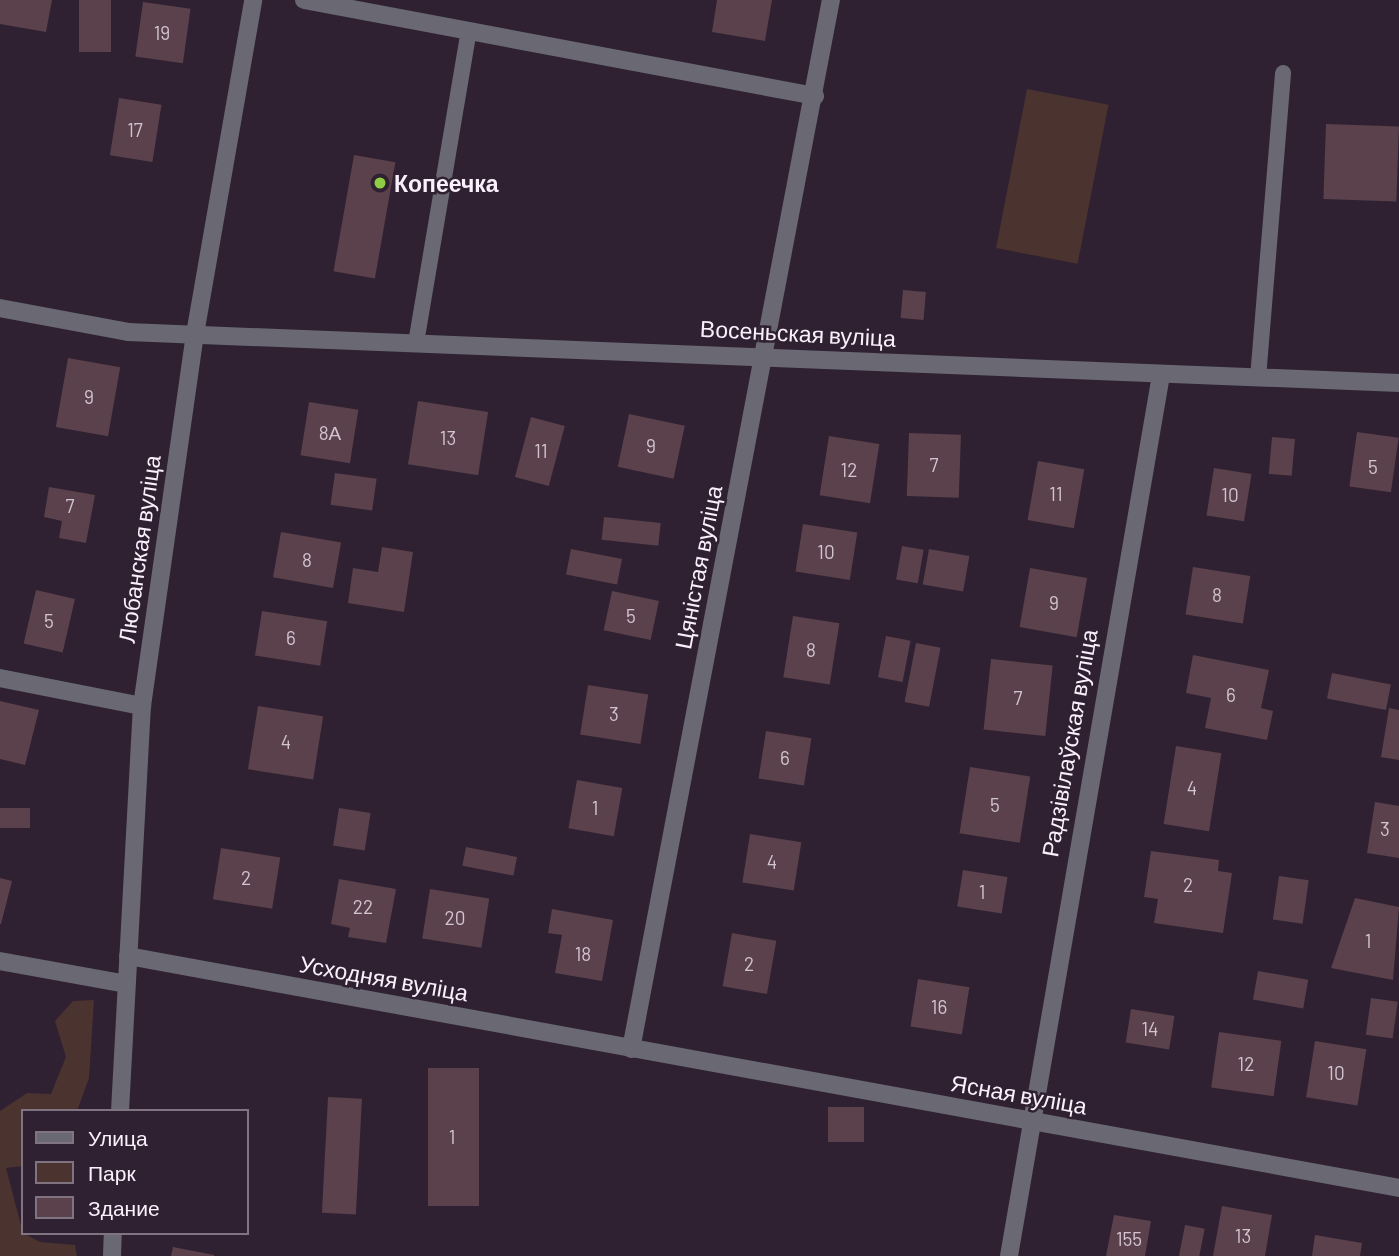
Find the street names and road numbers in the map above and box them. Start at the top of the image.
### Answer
street label: Восеньская вуліца [699,314,897,352]
street label: Любанская вуліца [112,453,166,645]
street label: Цяністая вуліца [669,483,727,651]
street label: Радзівілаўская вуліца [1035,627,1103,859]
street label: Усходняя вуліца [297,950,471,1006]
street label: Ясная вуліца [949,1068,1089,1120]

